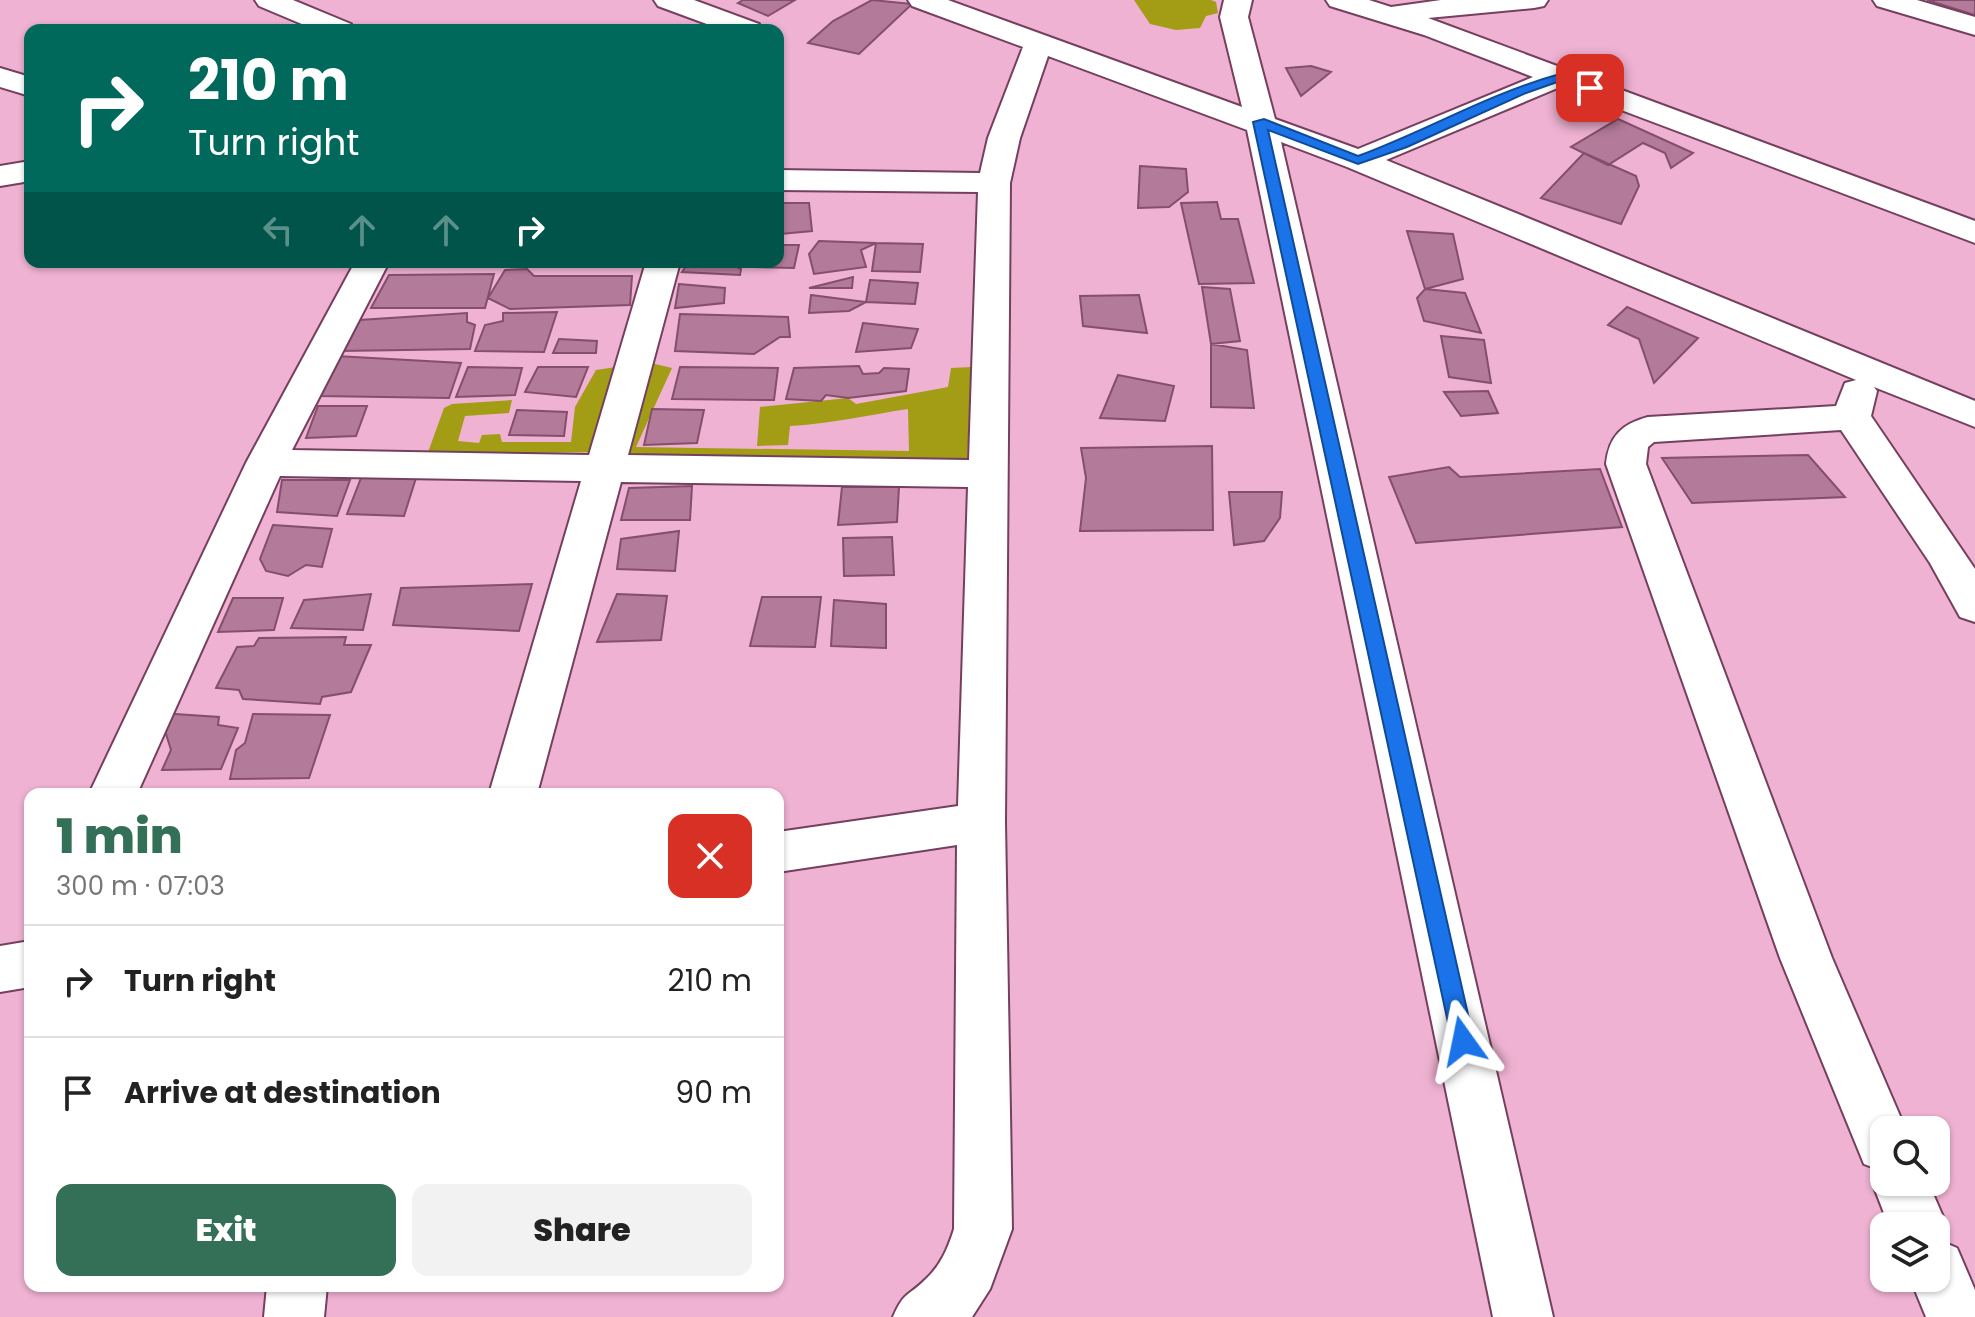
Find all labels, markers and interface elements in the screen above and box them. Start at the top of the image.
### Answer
text: 210 m [188,41,349,120]
pin [1556,54,1624,122]
icon: right [56,56,160,160]
icon: arrive [1568,66,1612,110]
text: Turn right [188,117,359,168]
icon: left [256,208,300,252]
icon: ahead [340,208,384,252]
icon: ahead [424,208,468,252]
icon: right [508,208,552,252]
text: 1 min [56,803,183,870]
button: close [668,814,752,898]
text: 300 m · 07:03 [56,868,225,904]
icon: right [56,959,100,1003]
text: Turn right [124,959,276,1002]
text: 210 m [667,959,752,1002]
position arrow [1421,999,1505,1083]
icon: arrive [56,1071,100,1115]
text: Arrive at destination [124,1071,441,1114]
text: 90 m [675,1071,752,1114]
map controls [1870,1116,1950,1292]
button: search [1870,1116,1950,1196]
button: Exit [56,1184,396,1276]
button: Share [412,1184,752,1276]
button: layers [1870,1212,1950,1292]

